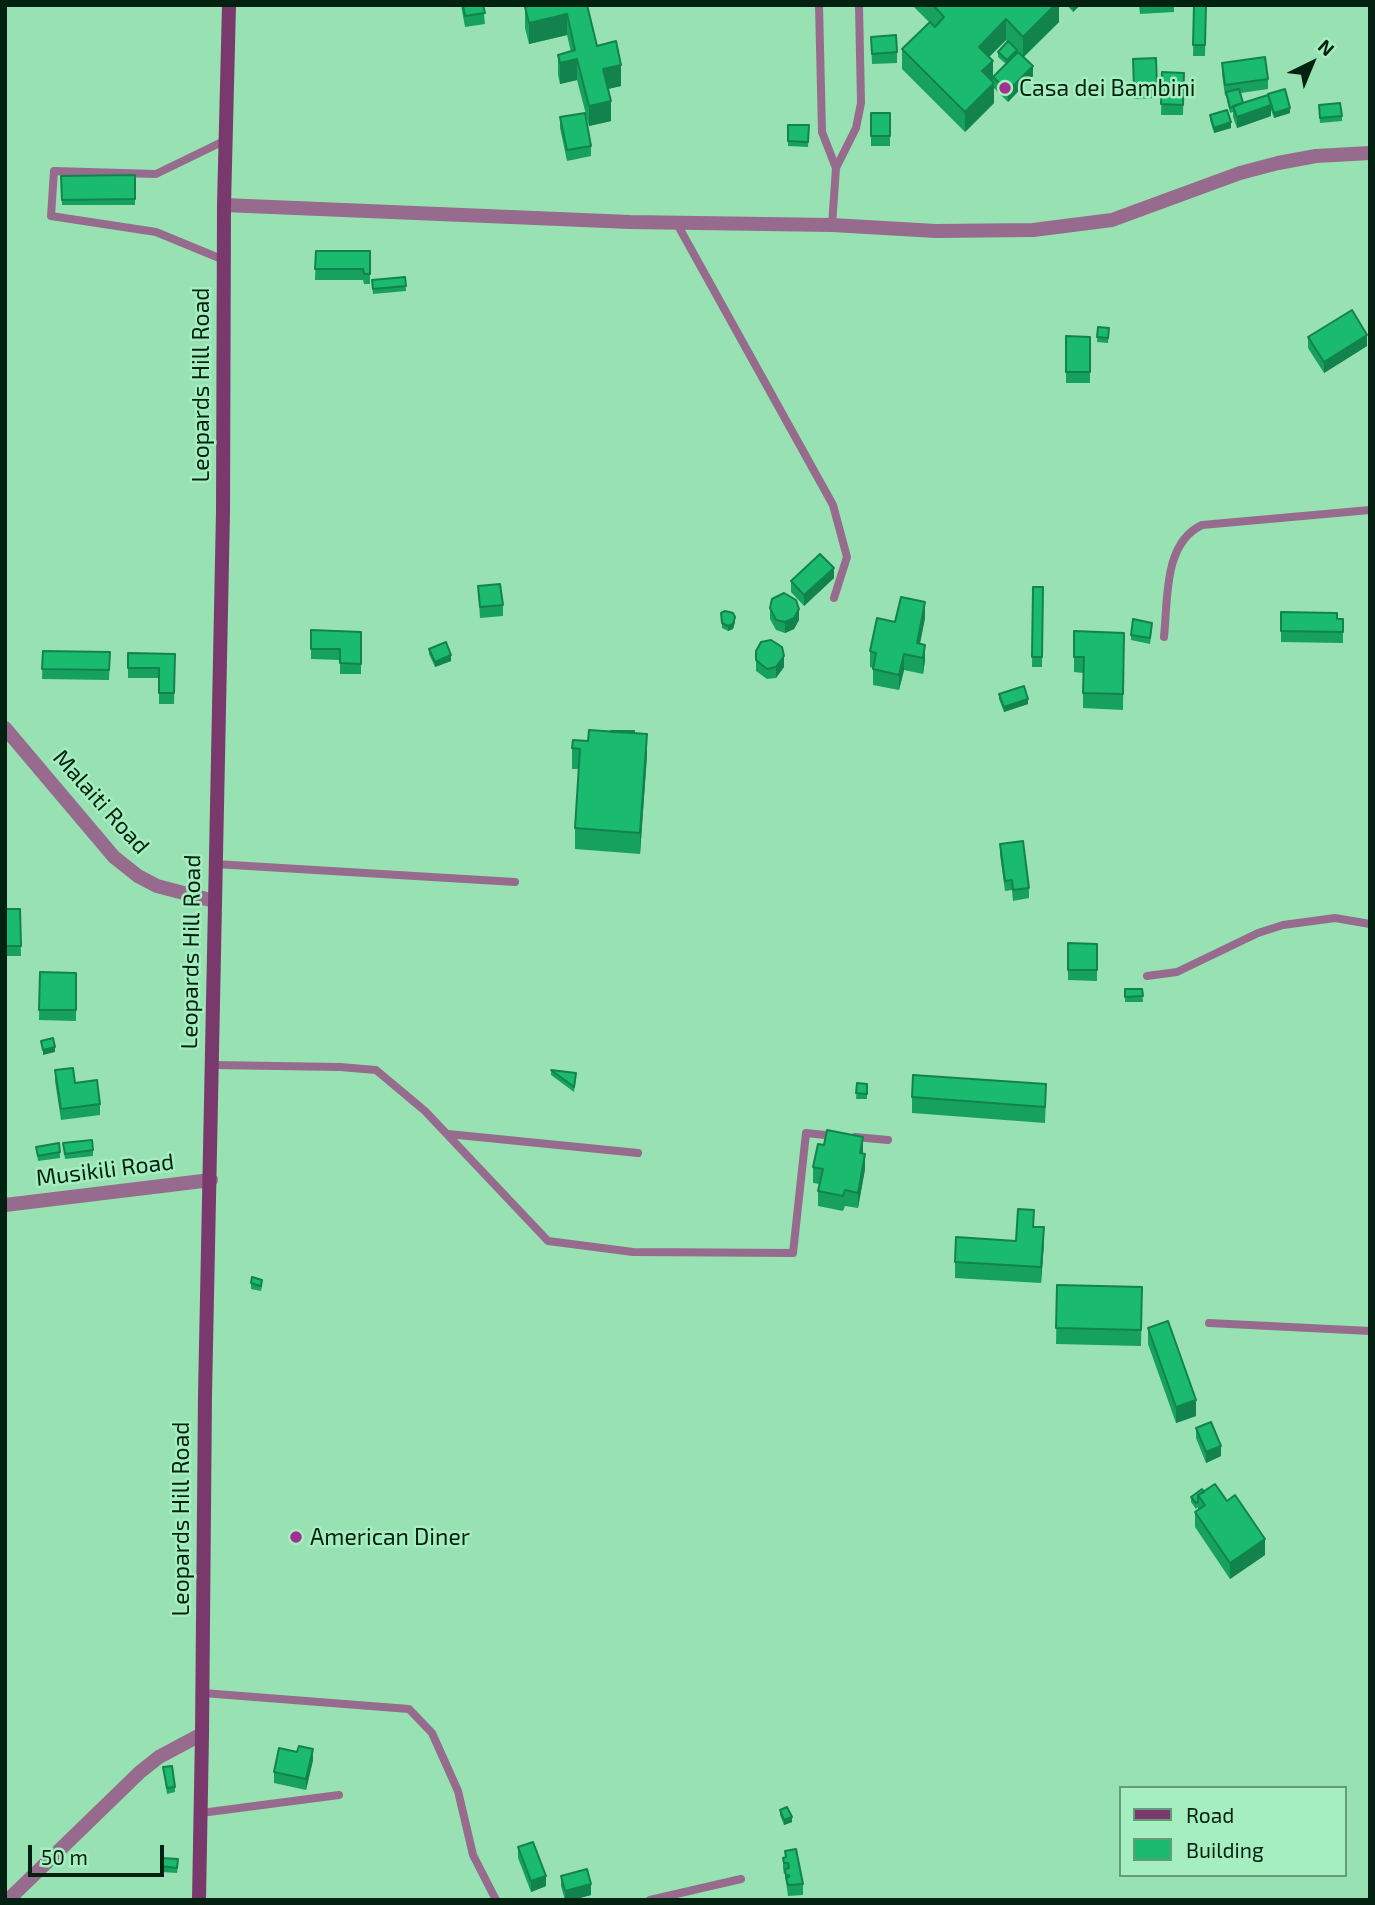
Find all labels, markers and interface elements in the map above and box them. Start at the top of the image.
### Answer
north arrow [1277,28,1347,98]
text: N [1314,34,1340,60]
place label: Casa dei Bambini [1019,74,1195,102]
marker: Casa dei Bambini [997,80,1013,96]
street label: Leopards Hill Road [187,288,215,482]
street label: Malaiti Road [47,744,155,860]
street label: Leopards Hill Road [176,854,206,1050]
street label: Musikili Road [34,1148,176,1192]
street label: Leopards Hill Road [167,1422,195,1616]
place label: American Diner [310,1523,470,1551]
marker: American Diner [288,1529,304,1545]
legend [1120,1786,1347,1877]
text: Road [1186,1802,1234,1827]
scale bar [32,1832,168,1876]
text: Building [1186,1837,1264,1862]
text: 50 m [41,1844,88,1869]

